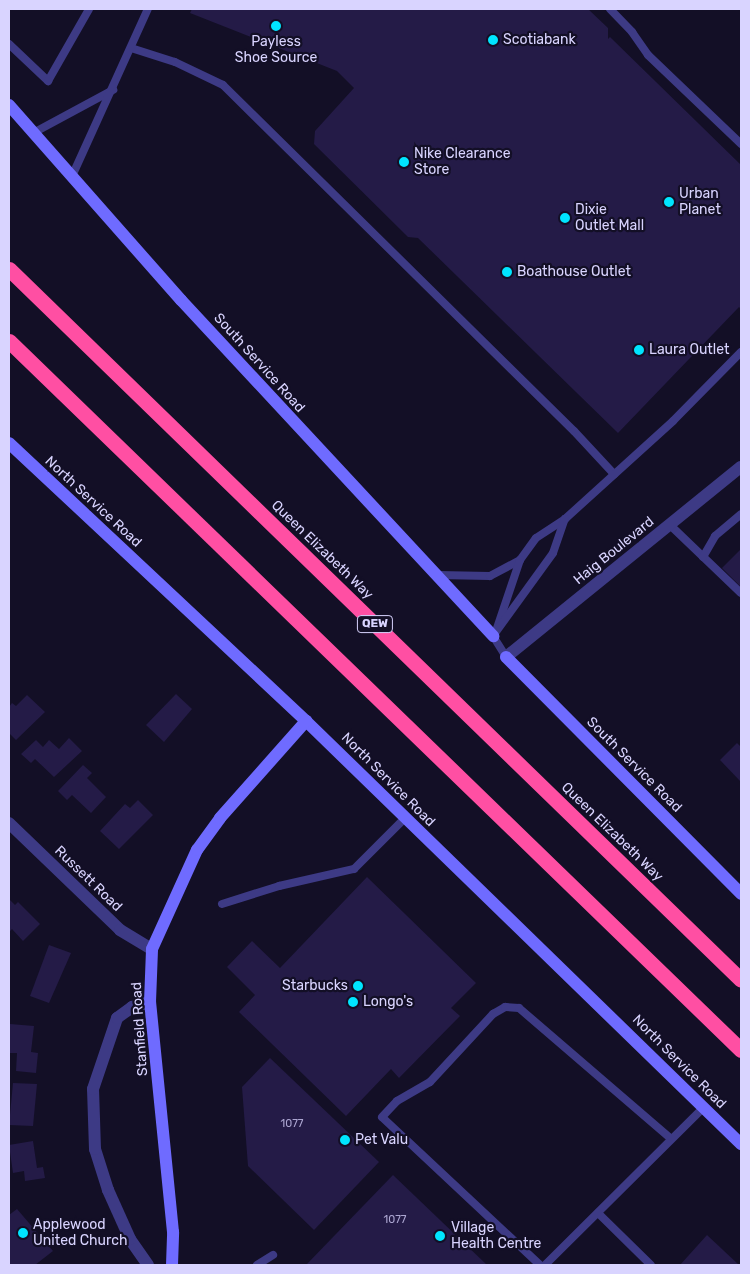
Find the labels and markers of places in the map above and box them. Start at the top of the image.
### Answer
marker: Payless Shoe Source [270,20,282,32]
place label: Scotiabank [503,32,576,48]
place label: Payless Shoe Source [235,34,317,66]
marker: Scotiabank [487,34,499,46]
place label: Nike Clearance Store [414,146,511,178]
marker: Nike Clearance Store [398,156,410,168]
place label: Urban Planet [679,186,721,218]
marker: Urban Planet [663,196,675,208]
place label: Dixie Outlet Mall [575,202,644,234]
marker: Dixie Outlet Mall [559,212,571,224]
place label: Boathouse Outlet [517,264,631,280]
marker: Boathouse Outlet [501,266,513,278]
place label: Laura Outlet [649,342,729,358]
marker: Laura Outlet [633,344,645,356]
place label: Starbucks [282,978,348,994]
marker: Starbucks [352,980,364,992]
place label: Longo's [363,994,413,1010]
marker: Longo's [347,996,359,1008]
place label: Pet Valu [355,1132,409,1148]
marker: Pet Valu [339,1134,351,1146]
place label: Applewood United Church [33,1217,127,1250]
place label: Village Health Centre [451,1220,541,1252]
marker: Applewood United Church [17,1227,29,1239]
marker: Village Health Centre [433,1229,447,1243]

